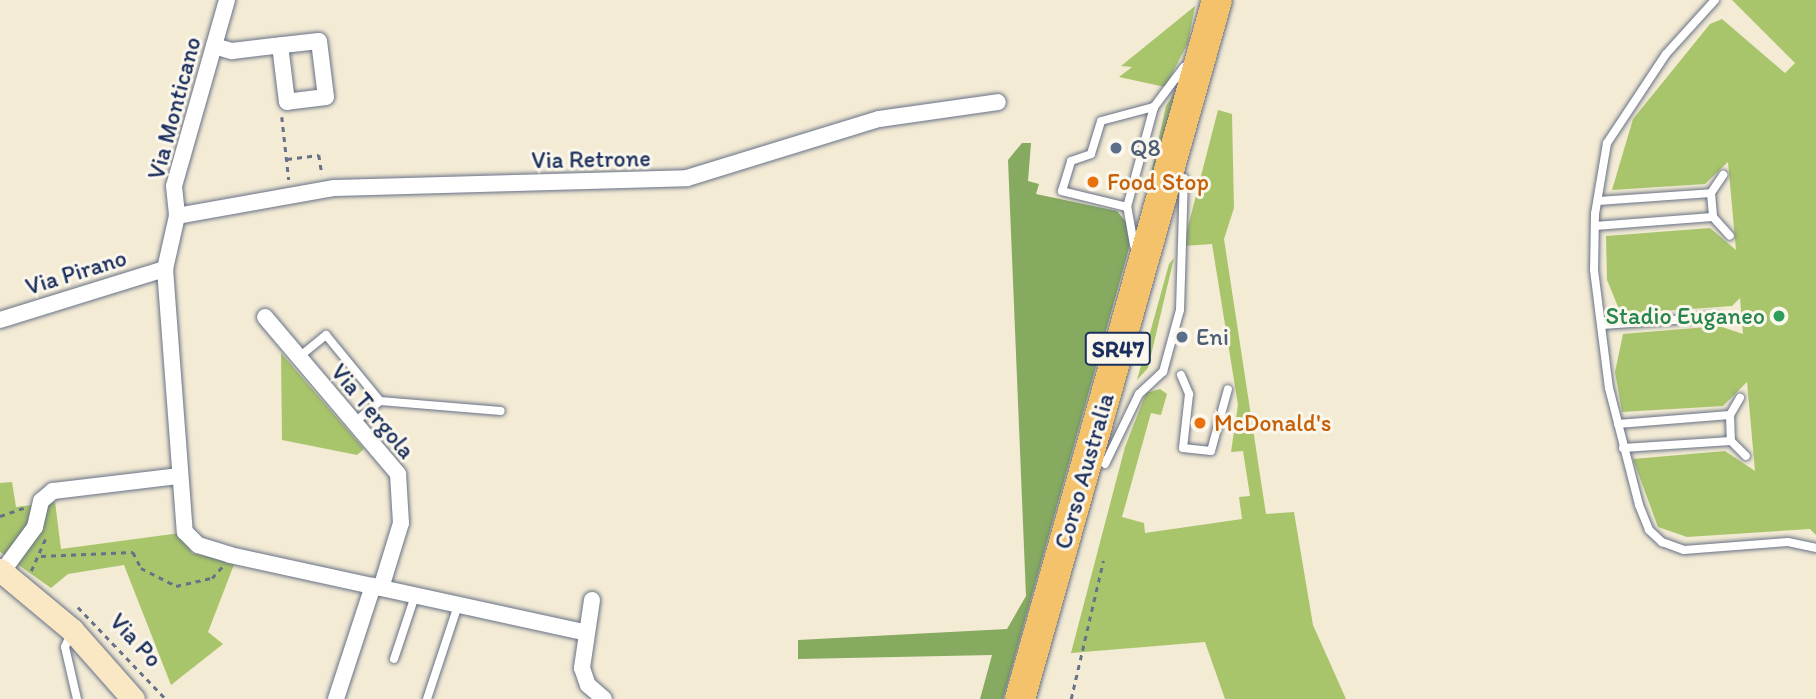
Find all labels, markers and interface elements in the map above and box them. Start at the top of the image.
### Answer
street label: Via Monticano [141,33,207,183]
place label: Q8 [1130,134,1161,162]
marker: Q8 [1108,140,1124,156]
street label: Via Retrone [531,144,651,174]
place label: Food Stop [1107,168,1208,196]
marker: Food Stop [1085,174,1101,190]
street label: Via Pirano [22,243,130,301]
place label: Stadio Euganeo [1606,302,1765,330]
marker: Stadio Euganeo [1771,308,1787,324]
place label: Eni [1196,323,1229,351]
marker: Eni [1174,329,1190,345]
road number: SR47 [1085,330,1151,368]
street label: Via Tergola [326,358,420,464]
street label: Corso Australia [1048,390,1120,552]
place label: McDonald's [1214,409,1331,437]
marker: McDonald's [1192,415,1208,431]
street label: Via Po [104,607,168,673]

